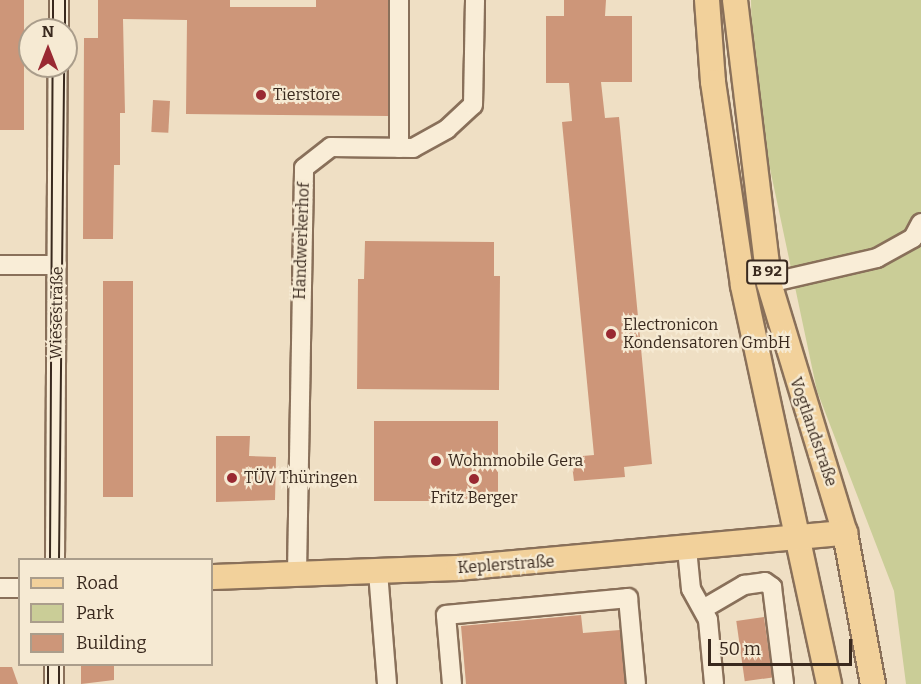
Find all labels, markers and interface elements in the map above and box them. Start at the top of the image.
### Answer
north arrow [18,18,78,78]
text: N [42,22,54,41]
place label: Tierstore [273,85,340,105]
marker: Tierstore [254,88,268,102]
street label: Handwerkerhof [290,182,314,300]
road number: B 92 [746,260,788,284]
street label: Wiesestraße [47,266,67,360]
place label: Electronicon Kondensatoren GmbH [623,315,790,353]
marker: Electronicon Kondensatoren GmbH [604,327,618,341]
street label: Vogtlandstraße [785,375,841,489]
place label: Wohnmobile Gera [448,451,583,471]
marker: Wohnmobile Gera [429,454,443,468]
place label: TÜV Thüringen [244,468,358,488]
marker: TÜV Thüringen [225,471,239,485]
marker: Fritz Berger [467,472,481,486]
place label: Fritz Berger [430,488,518,508]
street label: Keplerstraße [457,552,555,578]
legend [18,558,213,666]
text: Road [76,572,118,594]
text: Park [76,602,114,624]
scale bar [711,627,855,665]
text: Building [76,632,147,654]
text: 50 m [719,638,761,660]

